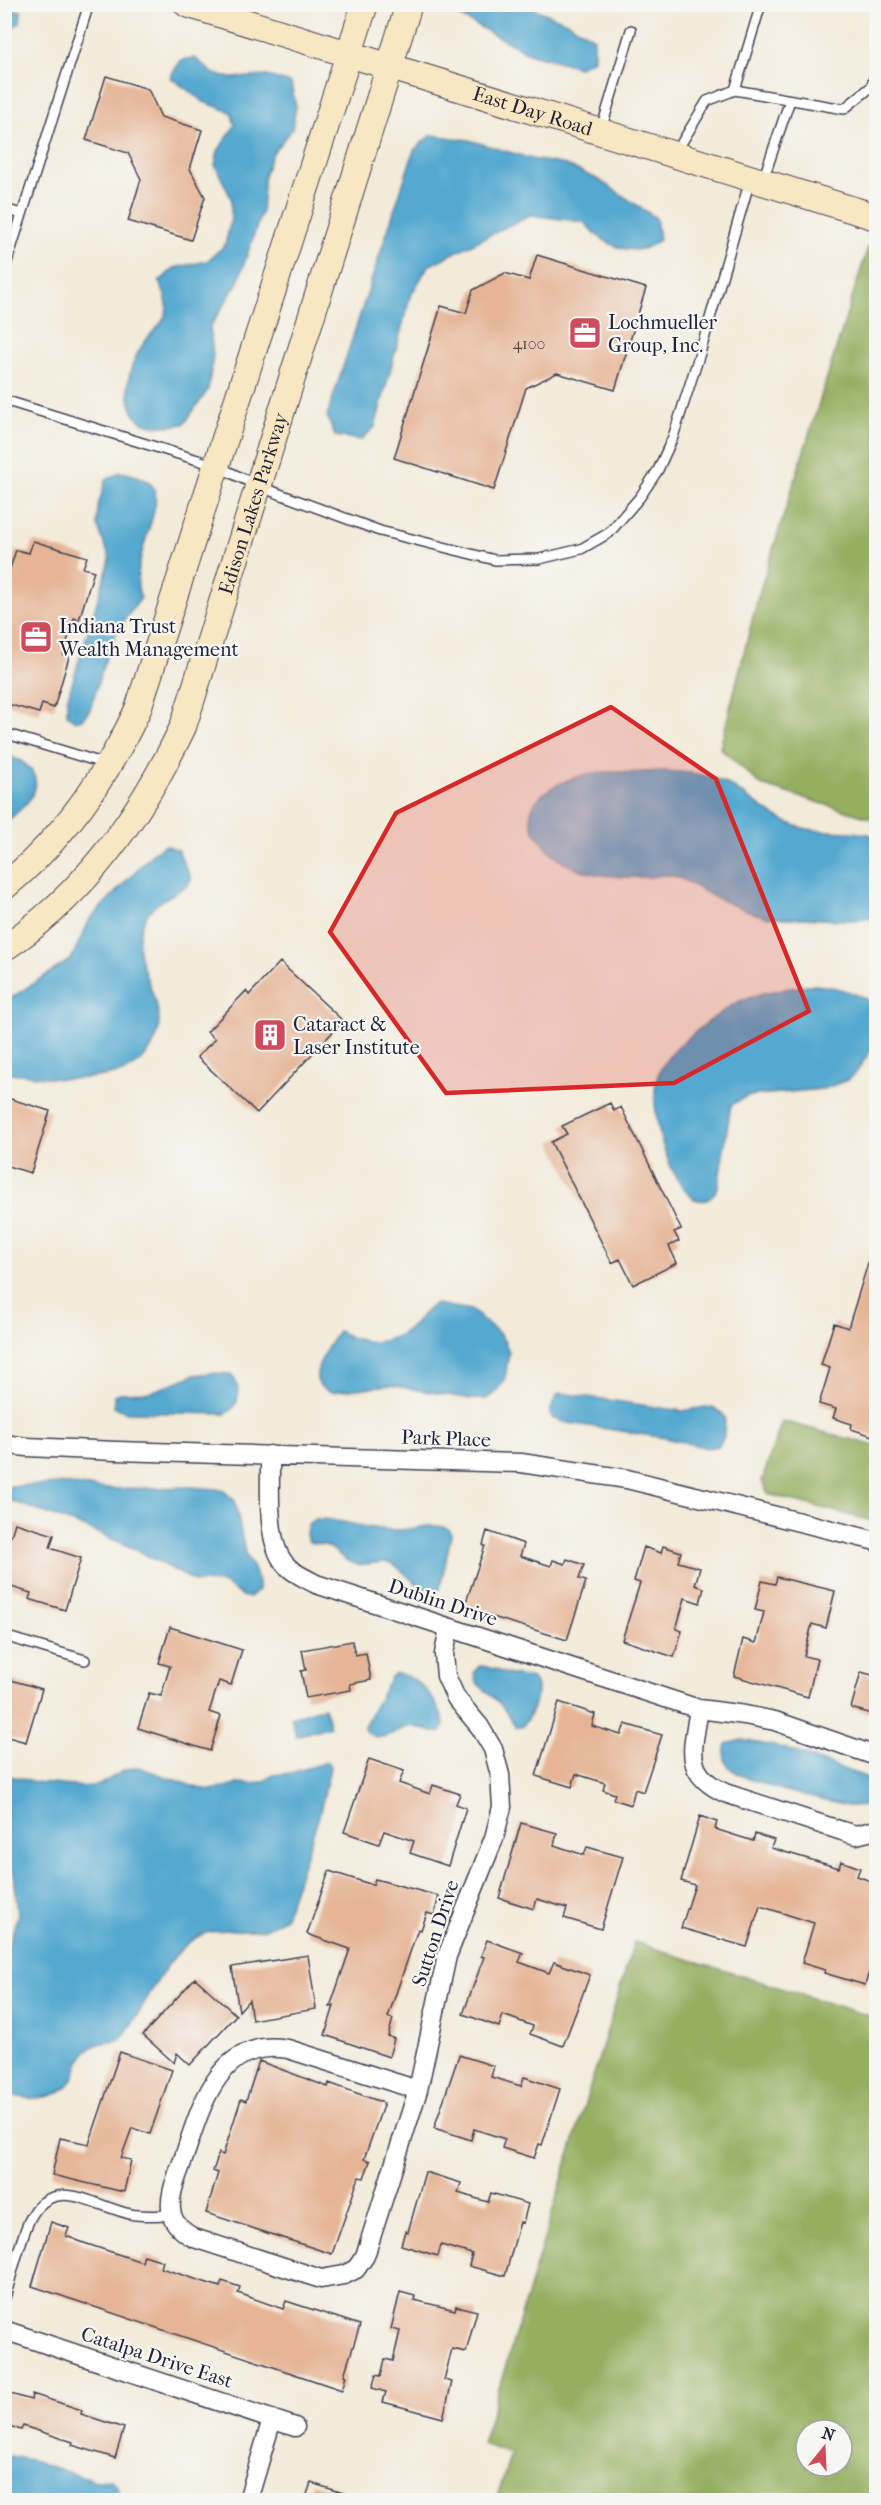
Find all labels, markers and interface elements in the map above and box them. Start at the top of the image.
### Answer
street label: East Day Road [470,82,596,141]
place label: Lochmueller Group, Inc. [608,311,718,357]
office icon: Lochmueller Group, Inc. [567,315,603,351]
house number: 4100 [513,334,545,353]
street label: Edison Lakes Parkway [214,409,293,598]
place label: Indiana Trust Wealth Management [58,615,239,661]
office icon: Indiana Trust Wealth Management [18,619,54,655]
place label: Cataract & Laser Institute [293,1013,420,1059]
building icon: Cataract & Laser Institute [252,1017,288,1053]
street label: Park Place [401,1425,491,1452]
street label: Dublin Drive [386,1574,500,1631]
street label: Sutton Drive [407,1877,464,1989]
street label: Catalpa Drive East [78,2322,236,2393]
north arrow [794,2418,854,2478]
text: N [820,2423,838,2445]

